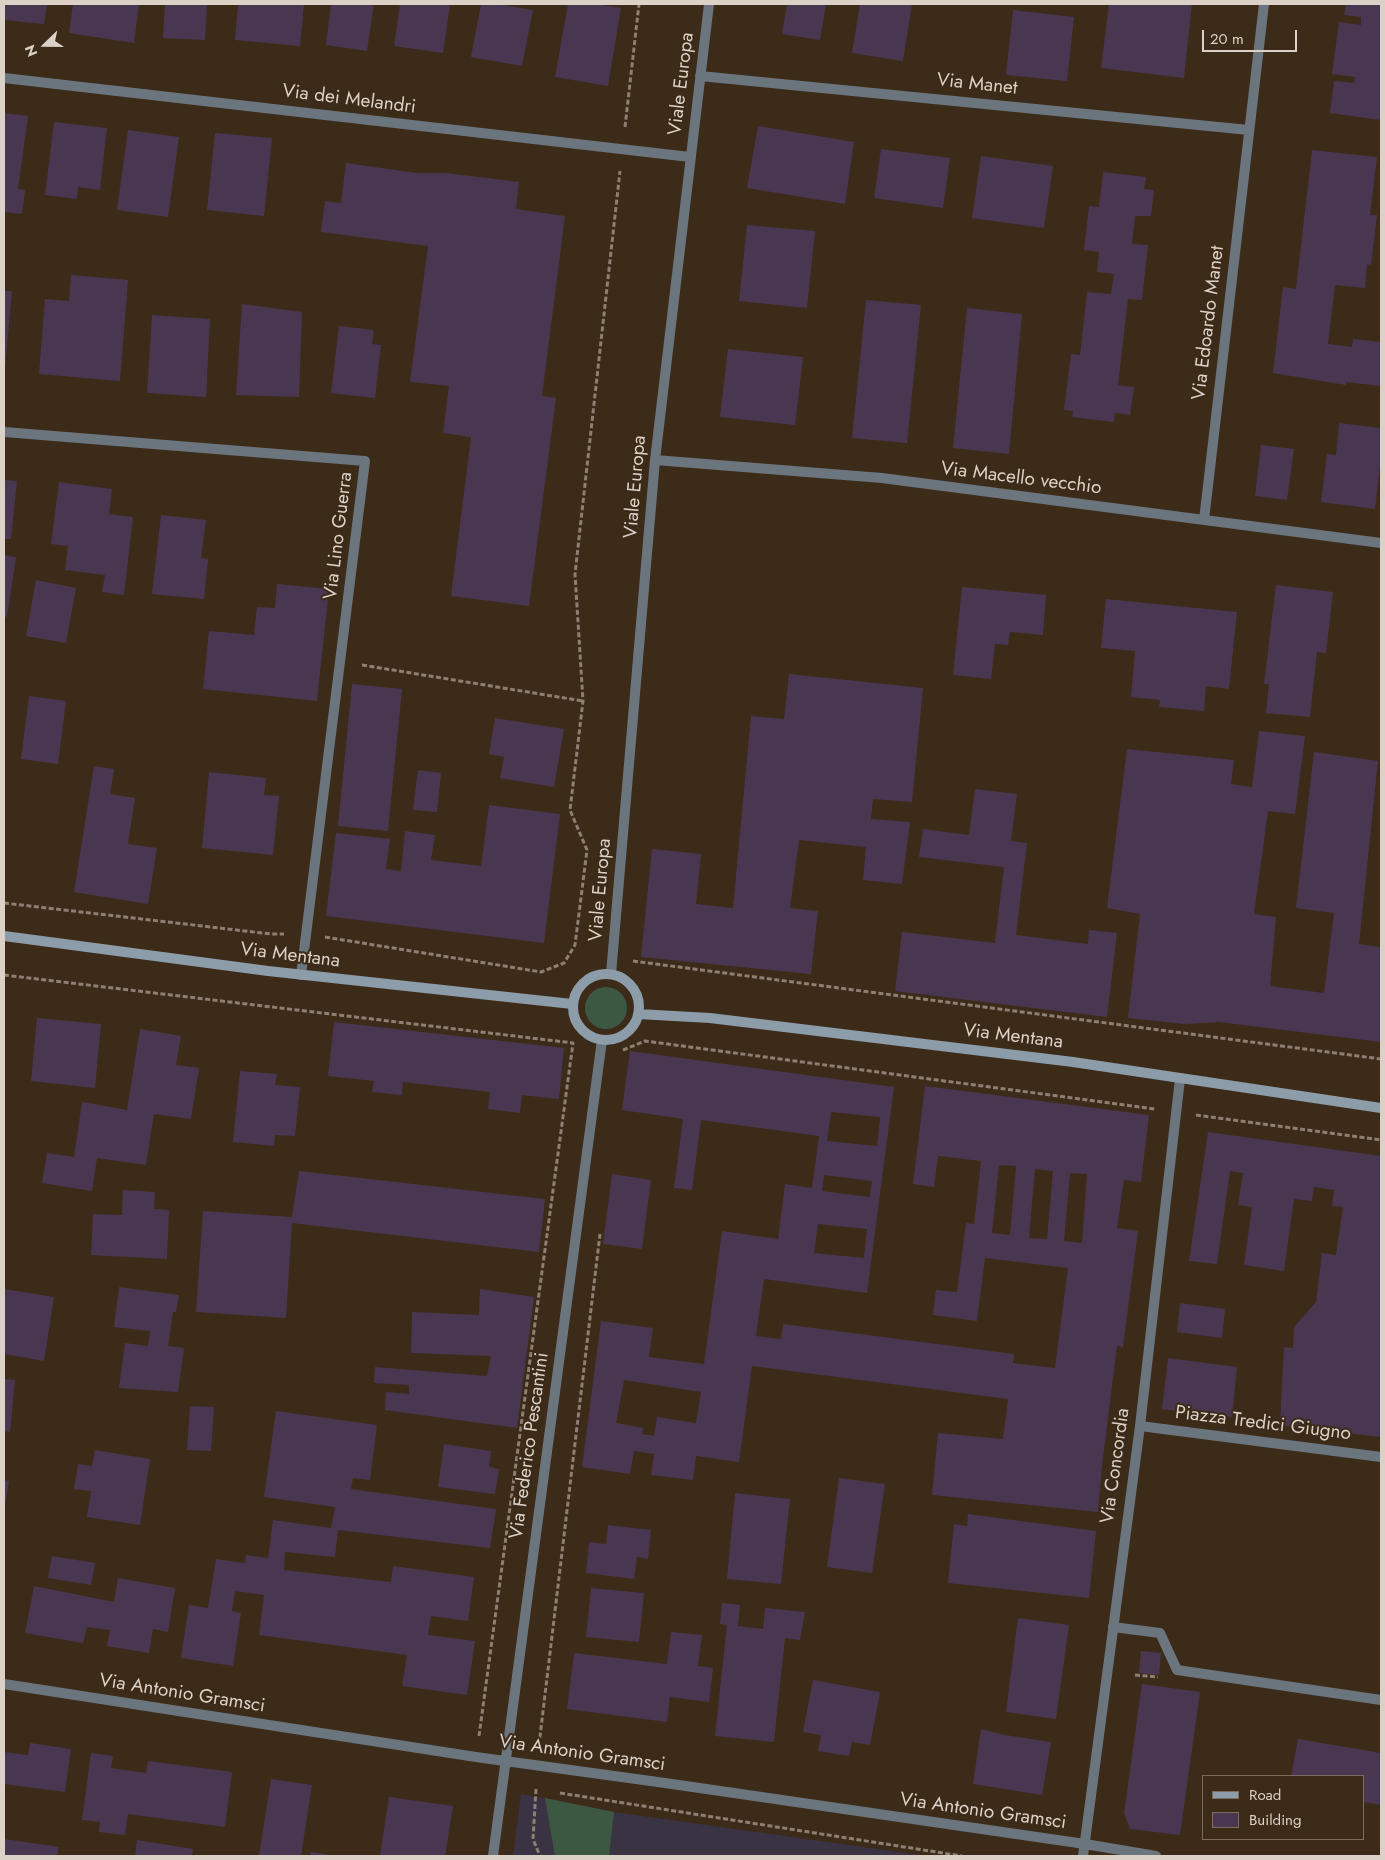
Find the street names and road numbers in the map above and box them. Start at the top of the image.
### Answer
street label: Viale Europa [664,31,700,137]
street label: Via Manet [935,69,1019,101]
street label: Via dei Melandri [281,80,417,120]
street label: Via Edoardo Manet [1188,244,1230,402]
street label: Viale Europa [620,434,652,540]
street label: Via Macello vecchio [939,458,1103,500]
street label: Via Lino Guerra [320,471,358,601]
street label: Viale Europa [585,837,617,943]
street label: Via Mentana [239,939,341,973]
street label: Via Mentana [962,1020,1064,1054]
street label: Via Federico Pescantini [506,1351,554,1541]
street label: Piazza Tredici Giugno [1174,1402,1352,1446]
street label: Via Concordia [1097,1407,1135,1525]
street label: Via Antonio Gramsci [97,1670,267,1718]
street label: Via Antonio Gramsci [497,1731,667,1777]
street label: Via Antonio Gramsci [898,1789,1068,1835]

